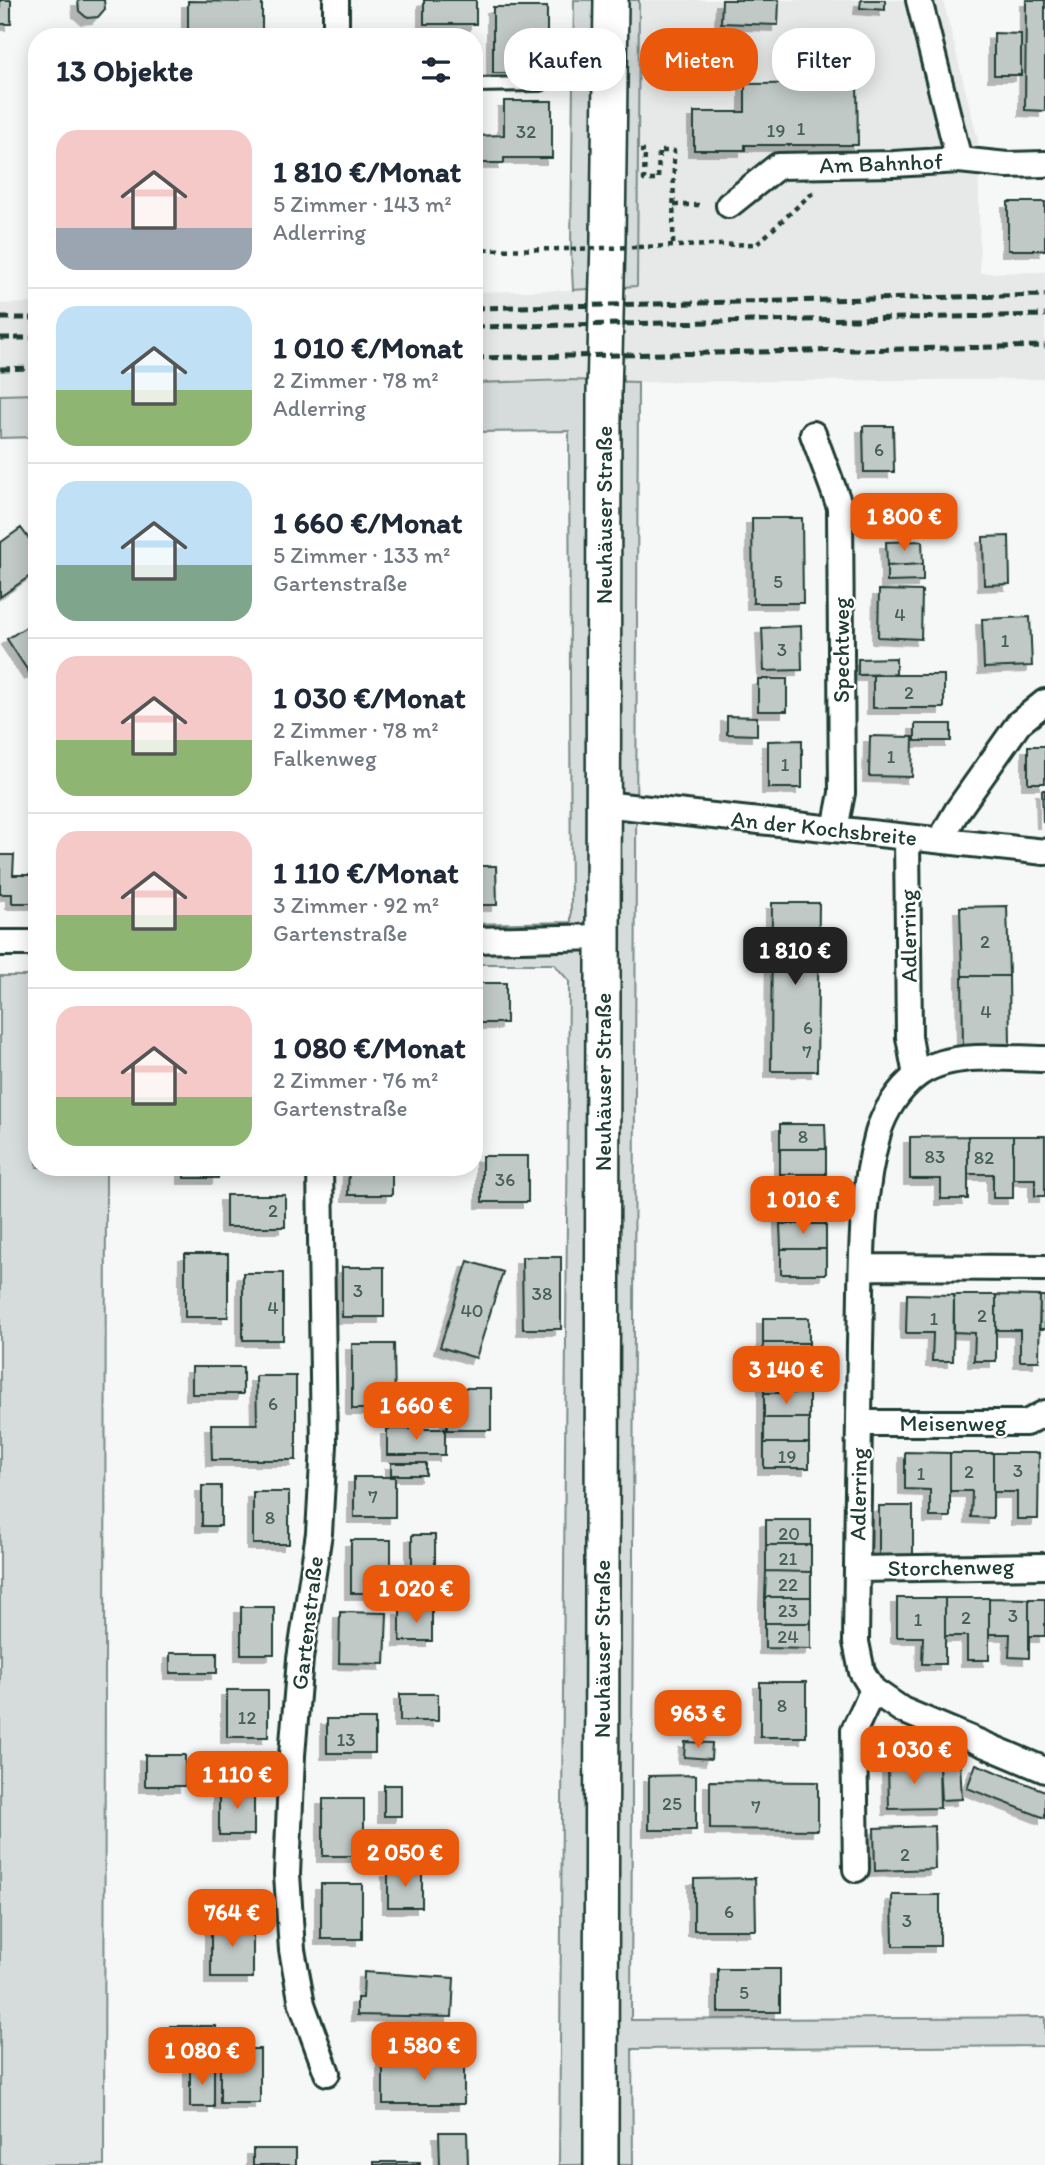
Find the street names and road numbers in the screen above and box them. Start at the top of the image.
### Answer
street label: Am Bahnhof [819,147,944,179]
street label: Neuhäuser Straße [590,426,618,604]
street label: Spechtweg [827,597,855,703]
street label: An der Kochsbreite [730,804,918,852]
street label: Adlerring [893,889,923,983]
street label: Neuhäuser Straße [589,993,617,1171]
street label: Meisenweg [900,1409,1007,1437]
street label: Adlerring [843,1447,873,1541]
street label: Storchenweg [887,1552,1015,1582]
street label: Gartenstraße [285,1555,329,1691]
street label: Neuhäuser Straße [588,1560,616,1738]

